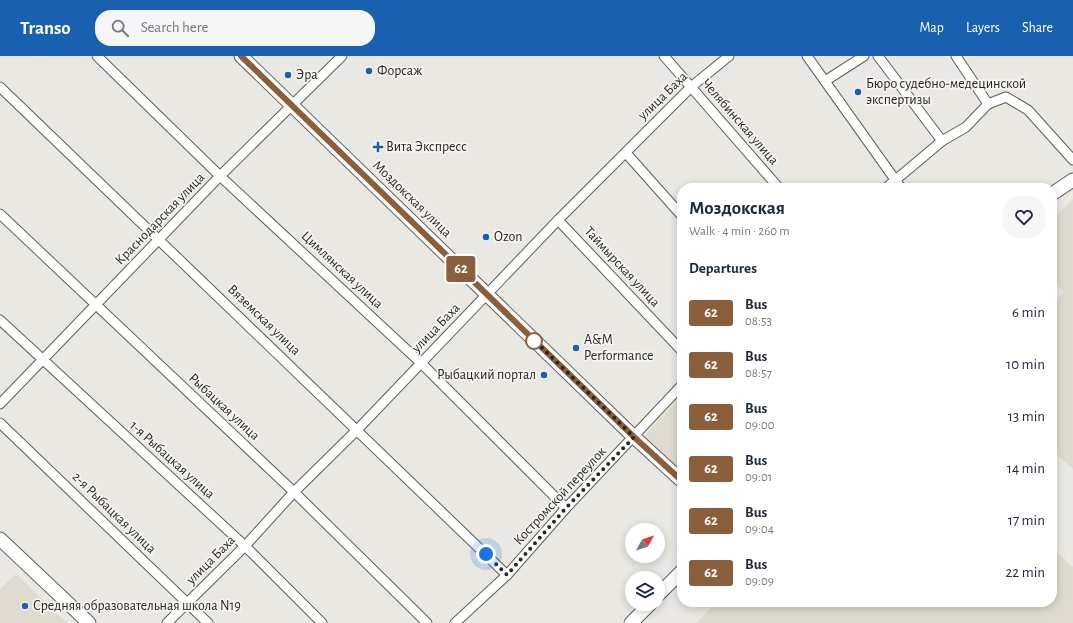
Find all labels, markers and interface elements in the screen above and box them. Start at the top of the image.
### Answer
search box [95,10,375,46]
icon: search [109,17,131,39]
text: Transo [20,19,71,38]
text: Search here [141,20,208,35]
text: Map [919,21,944,35]
text: Layers [966,21,1000,35]
text: Share [1022,21,1053,35]
place label: Форсаж [377,64,422,78]
marker: Форсаж [364,66,374,76]
place label: Эра [296,68,318,82]
street label: улица Баха [635,69,691,123]
marker: Эра [283,70,293,80]
street label: Челябинская улица [699,76,781,168]
place label: Бюро судебно-медецинской экспертизы [866,77,1026,107]
marker: Бюро судебно-медецинской экспертизы [853,87,863,97]
place label: Вита Экспресс [386,140,467,154]
marker: Вита Экспресс [373,142,383,152]
street label: Моздокская улица [370,158,455,240]
street label: Краснодарская улица [113,170,208,268]
button: heart [1003,196,1045,238]
text: Моздокская [689,199,785,218]
street label: Таймырская улица [582,224,663,310]
text: Walk · 4 min · 260 m [689,225,790,238]
street label: Цимлянская улица [299,229,386,312]
place label: Ozon [494,230,522,244]
marker: Ozon [481,232,491,242]
line badge: 62 [443,256,479,282]
text: Departures [689,261,757,276]
text: 62 [454,262,468,276]
street label: Вяземская улица [225,282,303,358]
text: Bus [745,297,767,312]
street label: улица Баха [409,300,463,356]
text: 6 min [1012,305,1045,320]
text: 62 [704,306,718,320]
text: 08:53 [745,315,772,328]
unlabelled marker [525,332,543,350]
place label: A&M Performance [584,333,654,363]
marker: A&M Performance [571,343,581,353]
text: Bus [745,349,767,364]
text: 10 min [1006,357,1045,372]
text: 62 [704,358,718,372]
text: 08:57 [745,367,772,380]
place label: Рыбацкий портал [437,368,536,382]
marker: Рыбацкий портал [539,370,549,380]
street label: Рыбацкая улица [186,371,262,444]
text: Bus [745,401,767,416]
text: 13 min [1008,409,1045,424]
text: 62 [704,410,718,424]
street label: 1-я Рыбацкая улица [127,418,218,502]
text: 09:00 [745,419,775,432]
street label: Костромской переулок [511,444,609,548]
text: Bus [745,453,767,468]
text: 14 min [1007,461,1045,476]
text: 62 [704,462,718,476]
street label: 2-я Рыбацкая улица [69,470,159,557]
text: 09:01 [745,471,772,484]
text: Bus [745,505,767,520]
text: 17 min [1008,513,1045,528]
text: 62 [704,514,718,528]
north arrow [625,523,665,563]
map controls [625,523,665,611]
text: 09:04 [745,523,774,536]
street label: улица Баха [183,533,238,588]
your location [476,544,496,564]
text: Bus [745,557,767,572]
text: 22 min [1006,565,1045,580]
text: 62 [704,566,718,580]
button: layers [625,571,665,611]
text: 09:09 [745,575,774,588]
place label: Средняя образовательная школа N19 [33,599,241,613]
marker: Средняя образовательная школа N19 [20,601,30,611]

